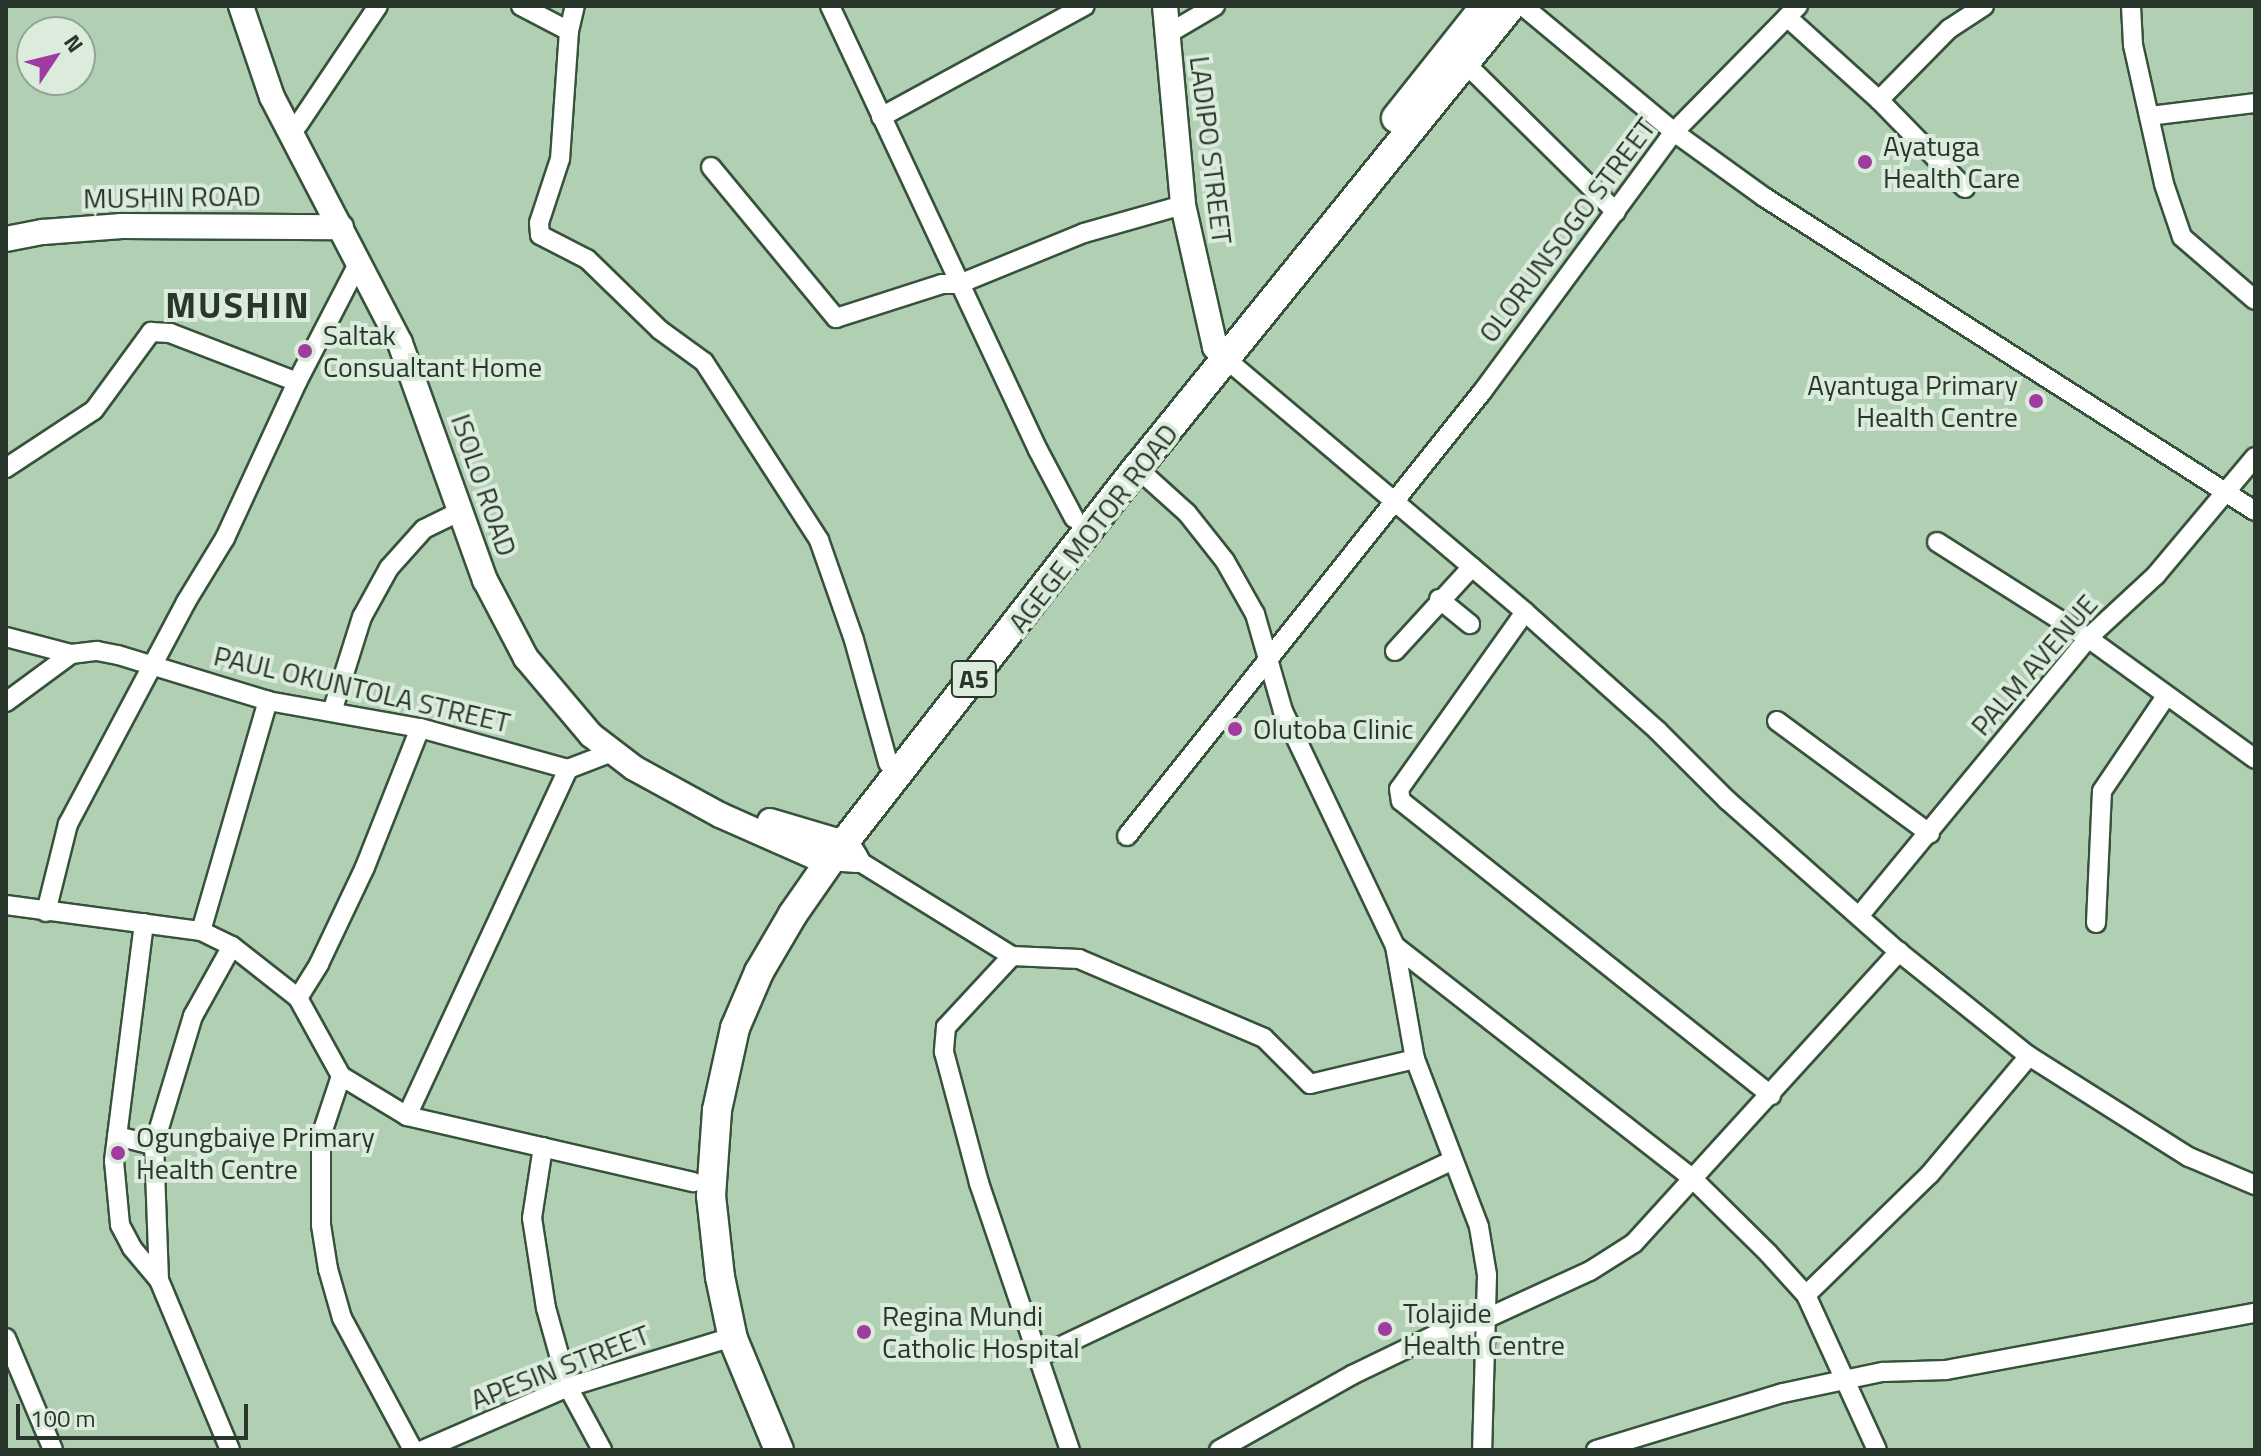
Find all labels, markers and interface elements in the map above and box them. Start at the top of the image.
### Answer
north arrow [16,16,96,96]
text: N [56,27,92,59]
street label: LADIPO STREET [1183,54,1239,246]
street label: OLORUNSOGO STREET [1472,111,1662,349]
place label: Ayatuga Health Care [1883,129,2020,195]
marker: Ayatuga Health Care [1854,151,1876,173]
street label: MUSHIN ROAD [83,179,261,215]
district label: MUSHIN [165,283,311,327]
place label: Saltak Consualtant Home [323,318,542,384]
marker: Saltak Consualtant Home [294,340,316,362]
place label: Ayantuga Primary Health Centre [1807,368,2018,434]
marker: Ayantuga Primary Health Centre [2025,390,2047,412]
street label: ISOLO ROAD [444,409,524,561]
street label: AGEGE MOTOR ROAD [1001,417,1185,639]
street label: PALM AVENUE [1964,588,2104,742]
street label: PAUL OKUNTOLA STREET [211,639,513,739]
road number: A5 [950,657,998,701]
place label: Olutoba Clinic [1253,712,1414,746]
marker: Olutoba Clinic [1224,718,1246,740]
place label: Ogungbaiye Primary Health Centre [136,1120,375,1186]
marker: Ogungbaiye Primary Health Centre [107,1142,129,1164]
place label: Tolajide Health Centre [1403,1296,1565,1362]
place label: Regina Mundi Catholic Hospital [882,1299,1080,1365]
street label: APESIN STREET [466,1318,654,1416]
marker: Tolajide Health Centre [1374,1318,1396,1340]
marker: Regina Mundi Catholic Hospital [853,1321,875,1343]
scale bar [20,1388,252,1438]
text: 100 m [30,1400,96,1436]

